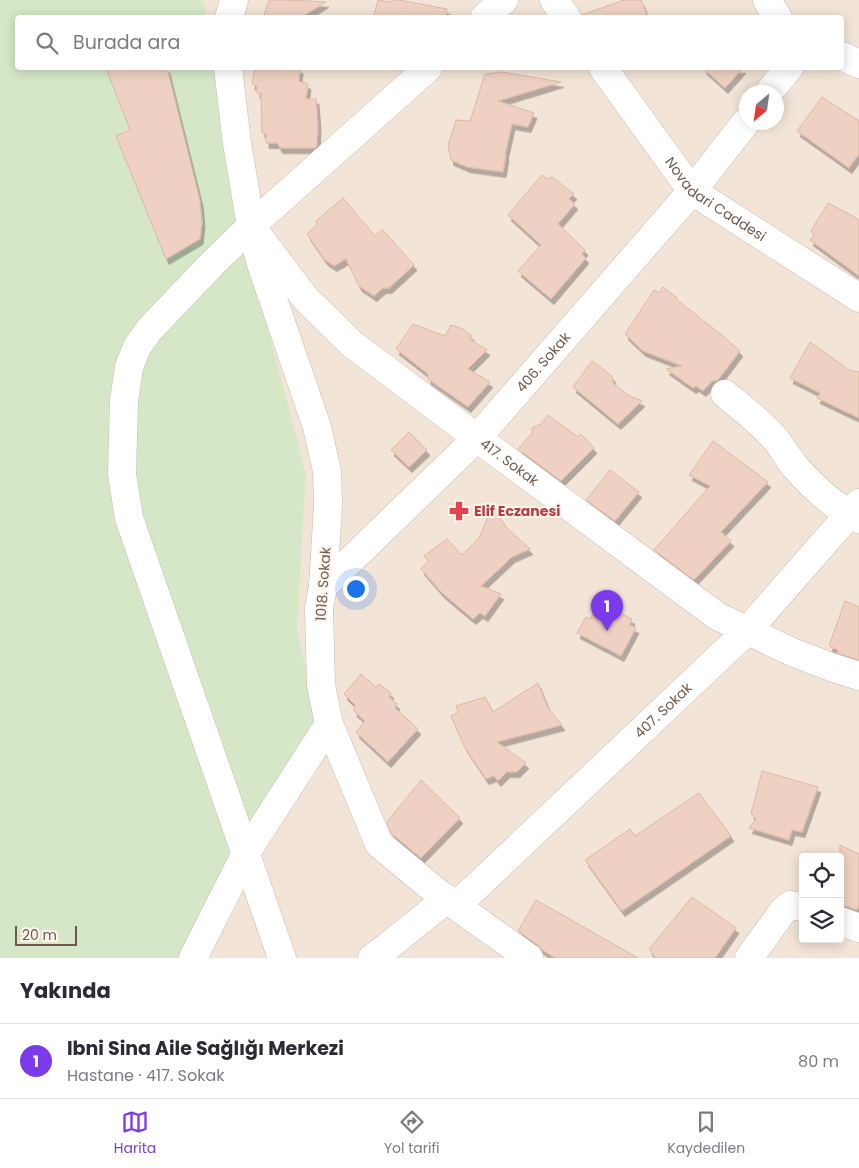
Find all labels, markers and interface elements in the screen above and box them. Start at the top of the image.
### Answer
search box [15,15,844,70]
icon: search [33,29,61,57]
text: Burada ara [73,29,180,56]
north arrow [739,85,784,130]
street label: Novadari Caddesi [660,153,770,246]
street label: 406. Sokak [511,327,576,397]
street label: 417. Sokak [476,434,544,491]
pharmacy icon: Elif Eczanesi [448,500,470,522]
place label: Elif Eczanesi [474,501,560,521]
street label: 1018. Sokak [310,545,336,622]
your location [343,576,369,602]
pin: 1 [591,590,623,631]
street label: 407. Sokak [630,677,697,743]
map controls [799,853,844,943]
button: locate [799,853,844,898]
button: layers [799,898,844,943]
scale bar [15,923,78,946]
text: 20 m [22,925,57,945]
text: Yakında [20,976,111,1005]
text: Ibni Sina Aile Sağlığı Merkezi [67,1035,344,1062]
text: 1 [33,1050,39,1073]
text: 80 m [798,1050,839,1073]
text: Hastane · 417. Sokak [67,1064,224,1087]
tab: Harita [114,1108,156,1159]
tab: Yol tarifi [384,1108,440,1159]
tab: Kaydedilen [667,1108,745,1159]

